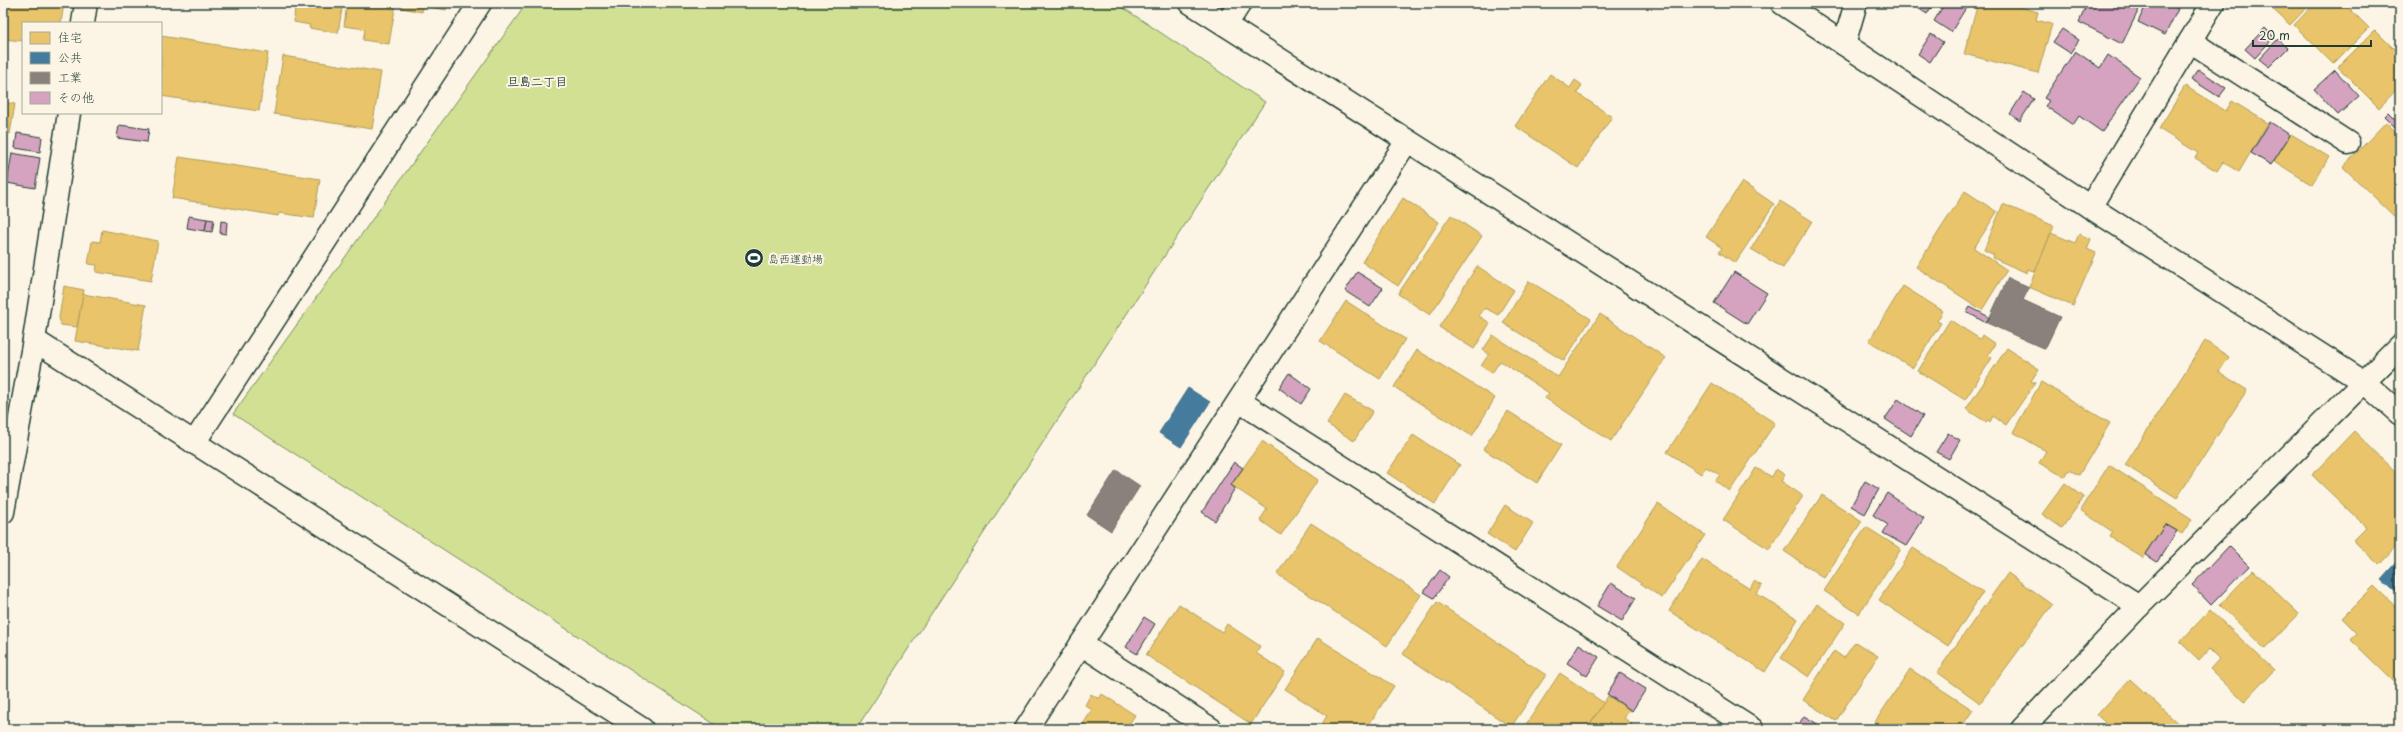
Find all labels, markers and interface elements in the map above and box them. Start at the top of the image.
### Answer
legend [22,22,162,114]
scale bar [2253,22,2371,48]
text: 20 m [2259,26,2290,44]
text: 住宅 [58,28,82,46]
text: 公共 [58,48,82,66]
text: 工業 [58,68,82,86]
district label: 旦島二丁目 [507,72,567,90]
text: その他 [58,88,94,106]
sports icon: 島西運動場 [743,247,765,269]
place label: 島西運動場 [768,250,823,267]

